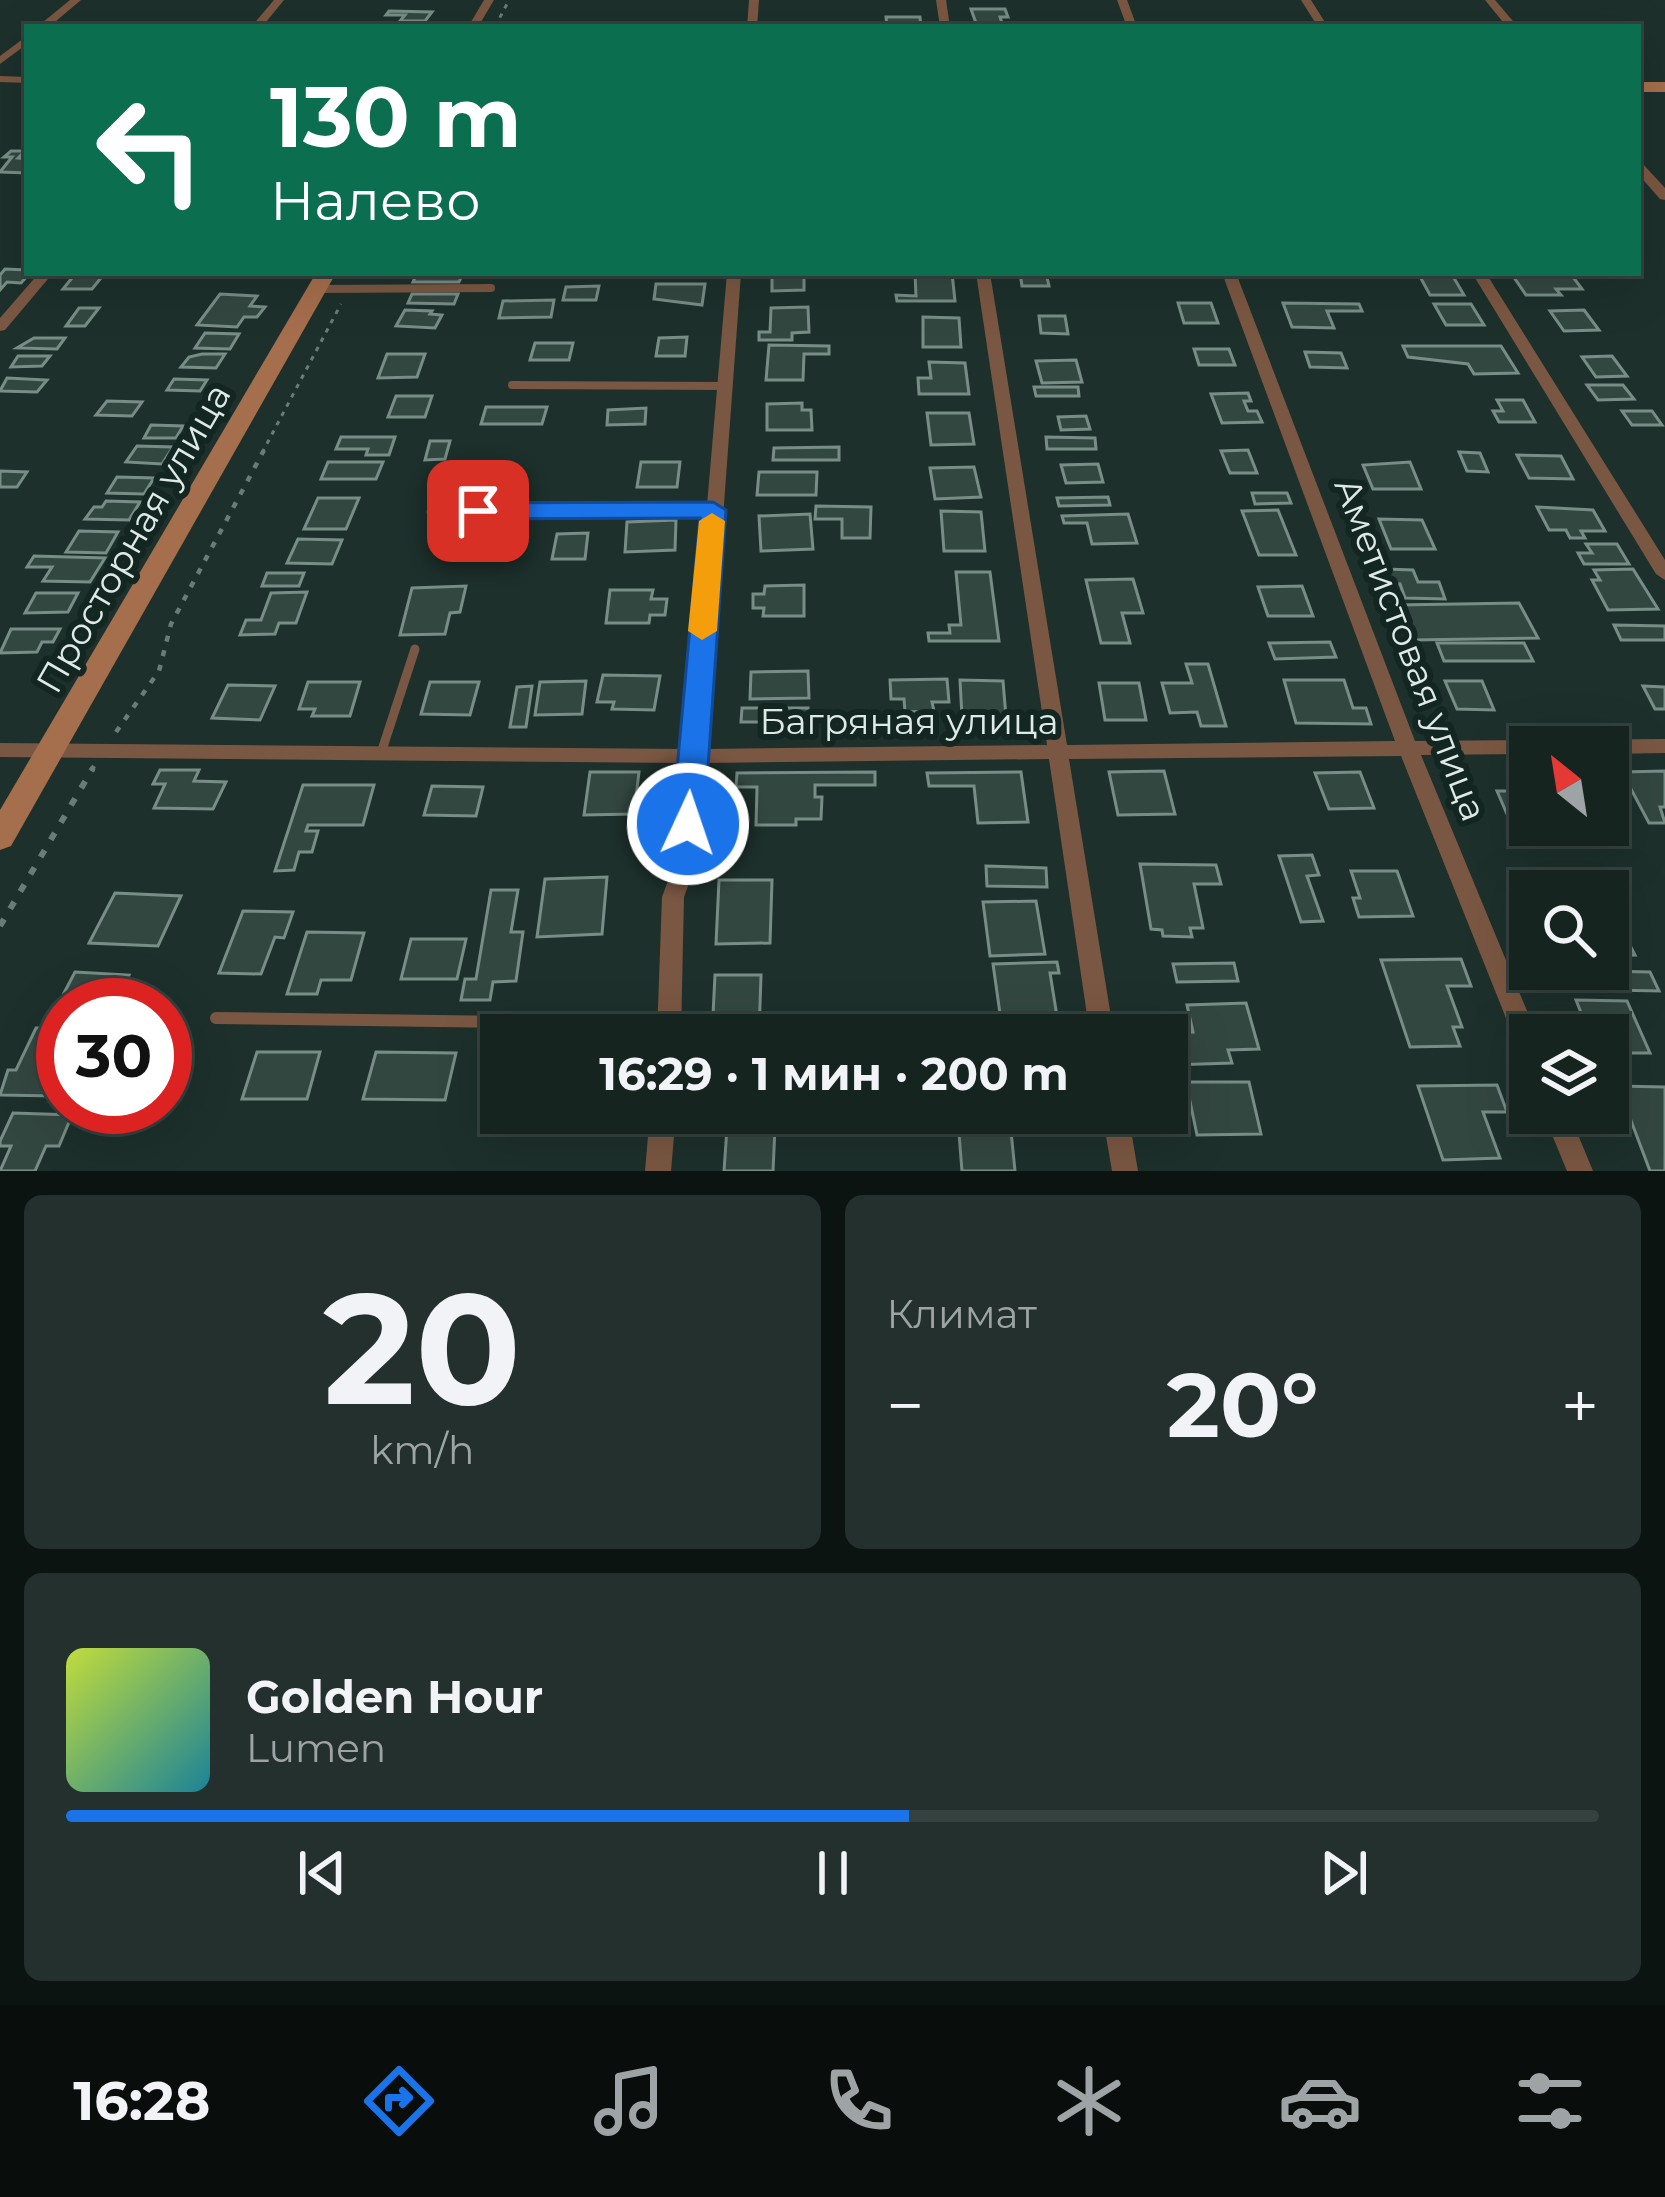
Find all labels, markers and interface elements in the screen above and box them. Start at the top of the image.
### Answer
text: 130 m [270,66,522,168]
icon: left [72,72,228,228]
text: Налево [270,168,481,234]
street label: Просторная улица [26,375,240,701]
pin [427,460,529,562]
street label: Аметистовая улица [1325,471,1497,827]
icon: arrive [445,478,511,544]
street label: Багряная улица [759,699,1059,743]
north arrow [1509,726,1629,846]
map controls [1509,726,1629,1134]
position arrow [625,761,751,887]
button: search [1509,870,1629,990]
speed limit sign: 30 [36,978,192,1134]
button: layers [1509,1014,1629,1134]
text: 16:29 · 1 мин · 200 m [599,1046,1069,1101]
text: 20 [323,1253,521,1443]
text: Климат [887,1290,1037,1338]
text: 20° [1167,1350,1319,1460]
text: − [887,1365,924,1446]
text: + [1561,1365,1599,1446]
text: km/h [370,1426,474,1474]
text: Golden Hour [246,1669,543,1724]
text: Lumen [246,1724,386,1772]
icon: previous [289,1840,355,1906]
icon: pause [800,1840,866,1906]
icon: next [1311,1840,1377,1906]
icon: directions [357,2059,441,2143]
icon: music [587,2059,671,2143]
icon: phone [817,2059,901,2143]
icon: climate [1047,2059,1131,2143]
icon: car [1278,2059,1362,2143]
icon: filters [1508,2059,1592,2143]
text: 16:28 [73,2068,210,2134]

